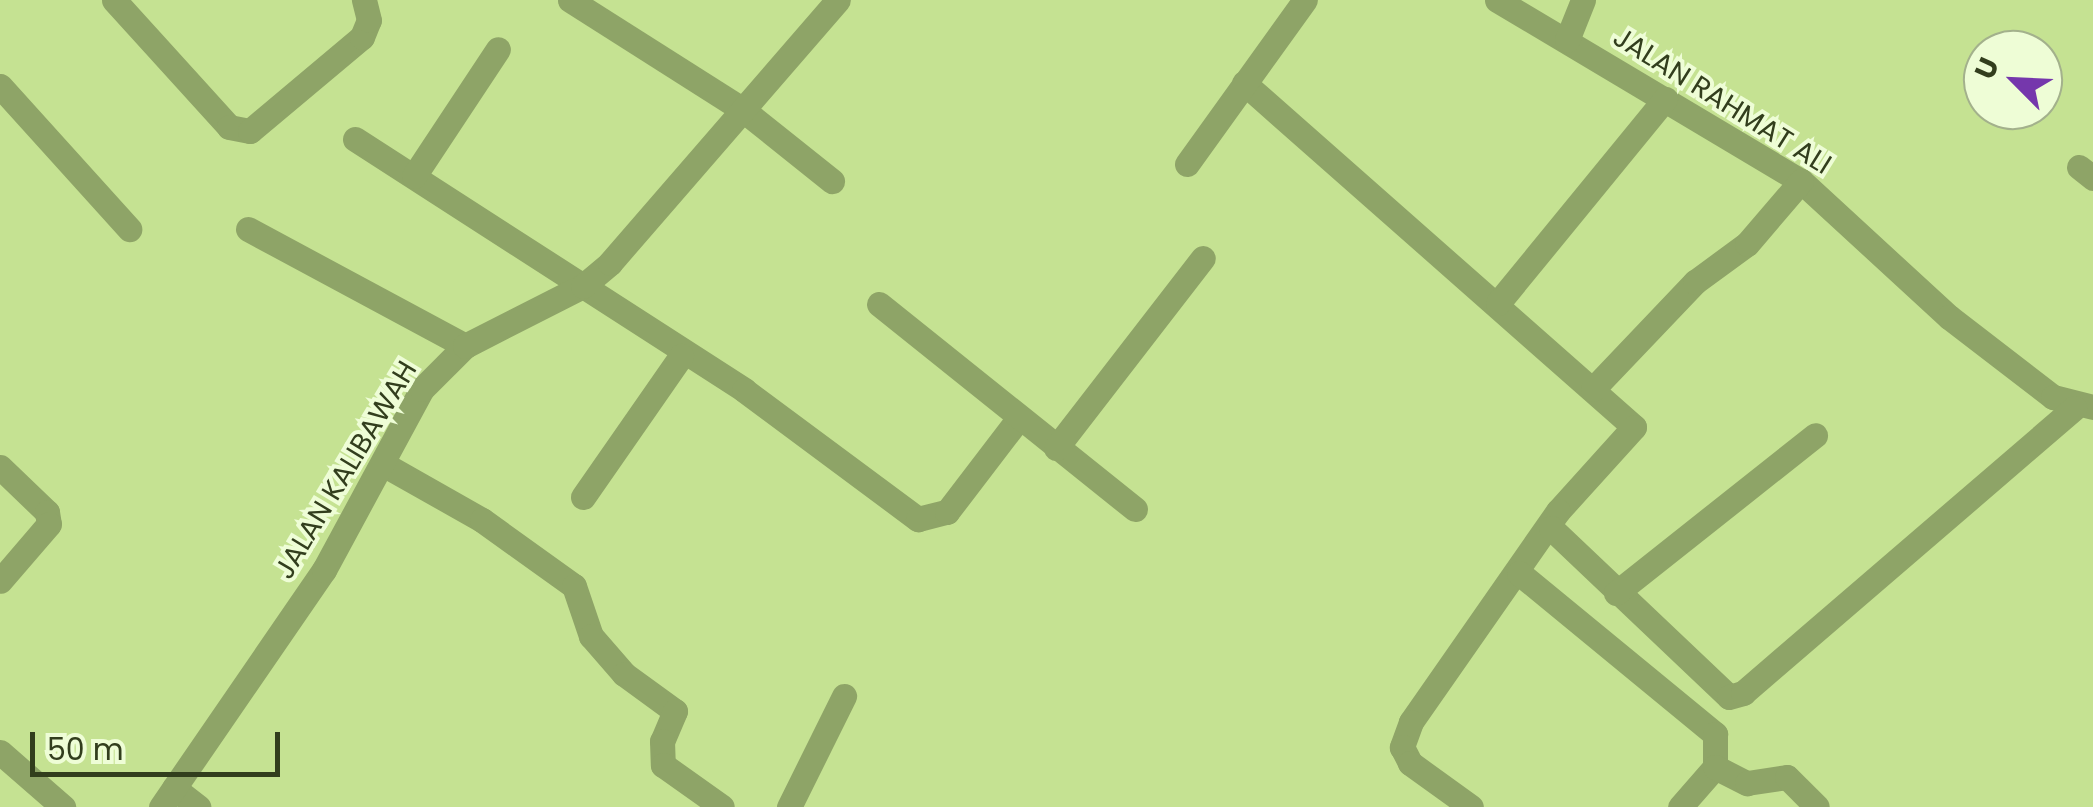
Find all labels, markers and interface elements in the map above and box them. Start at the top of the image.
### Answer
street label: JALAN RAHMAT ALI [1607,20,1837,182]
north arrow [1963,30,2063,130]
text: U [1965,51,2009,85]
street label: JALAN KALIBAWAH [268,355,424,585]
scale bar [35,712,285,774]
text: 50 m [47,728,124,771]

